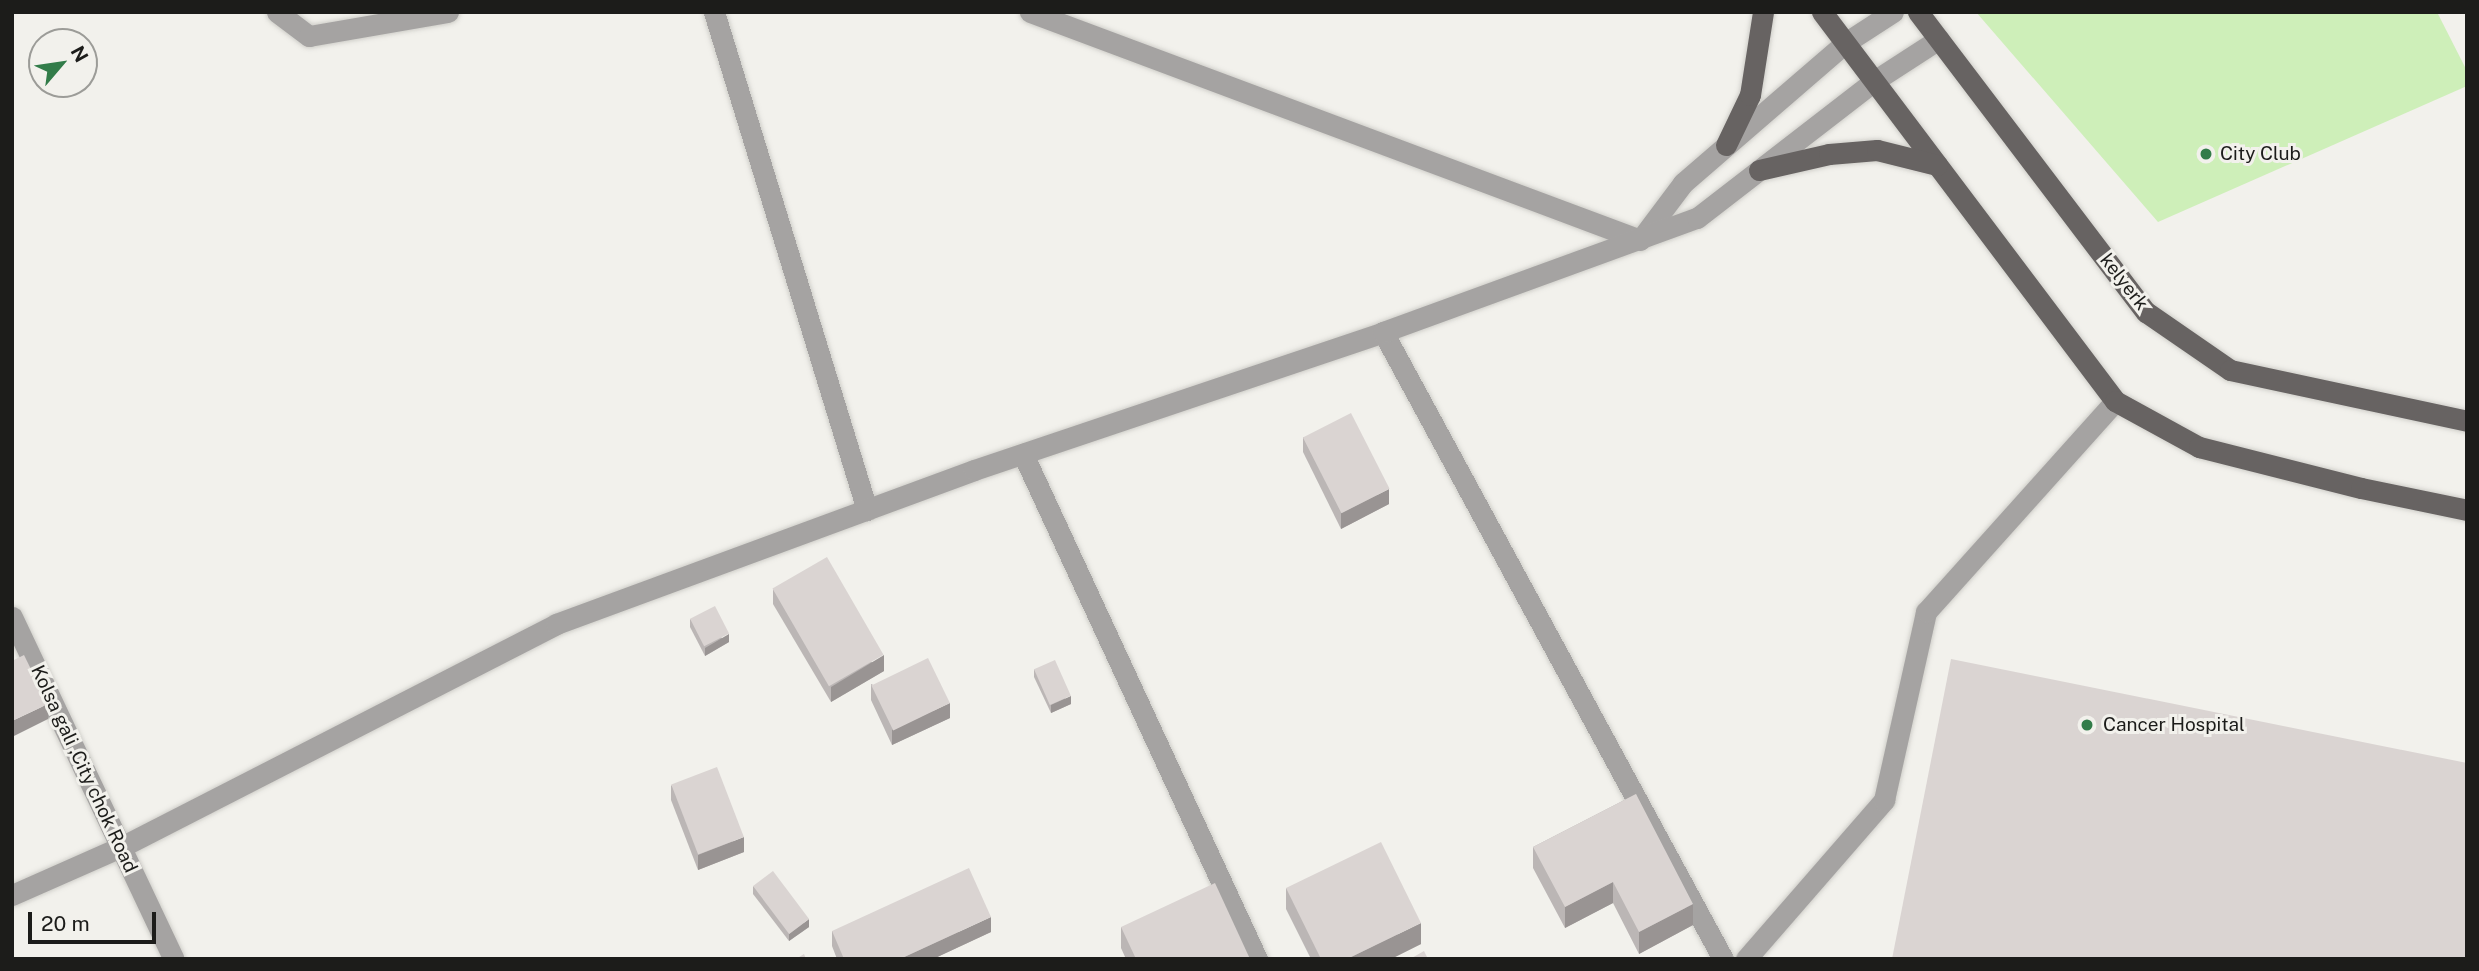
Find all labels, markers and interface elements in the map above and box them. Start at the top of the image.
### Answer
north arrow [28,28,98,98]
text: N [66,42,93,66]
place label: City Club [2220,143,2301,165]
marker: City Club [2198,146,2214,162]
street label: kelyerk [2095,249,2153,315]
street label: Kolsa gali ,City chok Road [26,662,142,876]
place label: Cancer Hospital [2103,714,2245,736]
marker: Cancer Hospital [2077,715,2097,735]
scale bar [32,898,159,942]
text: 20 m [41,911,90,936]

